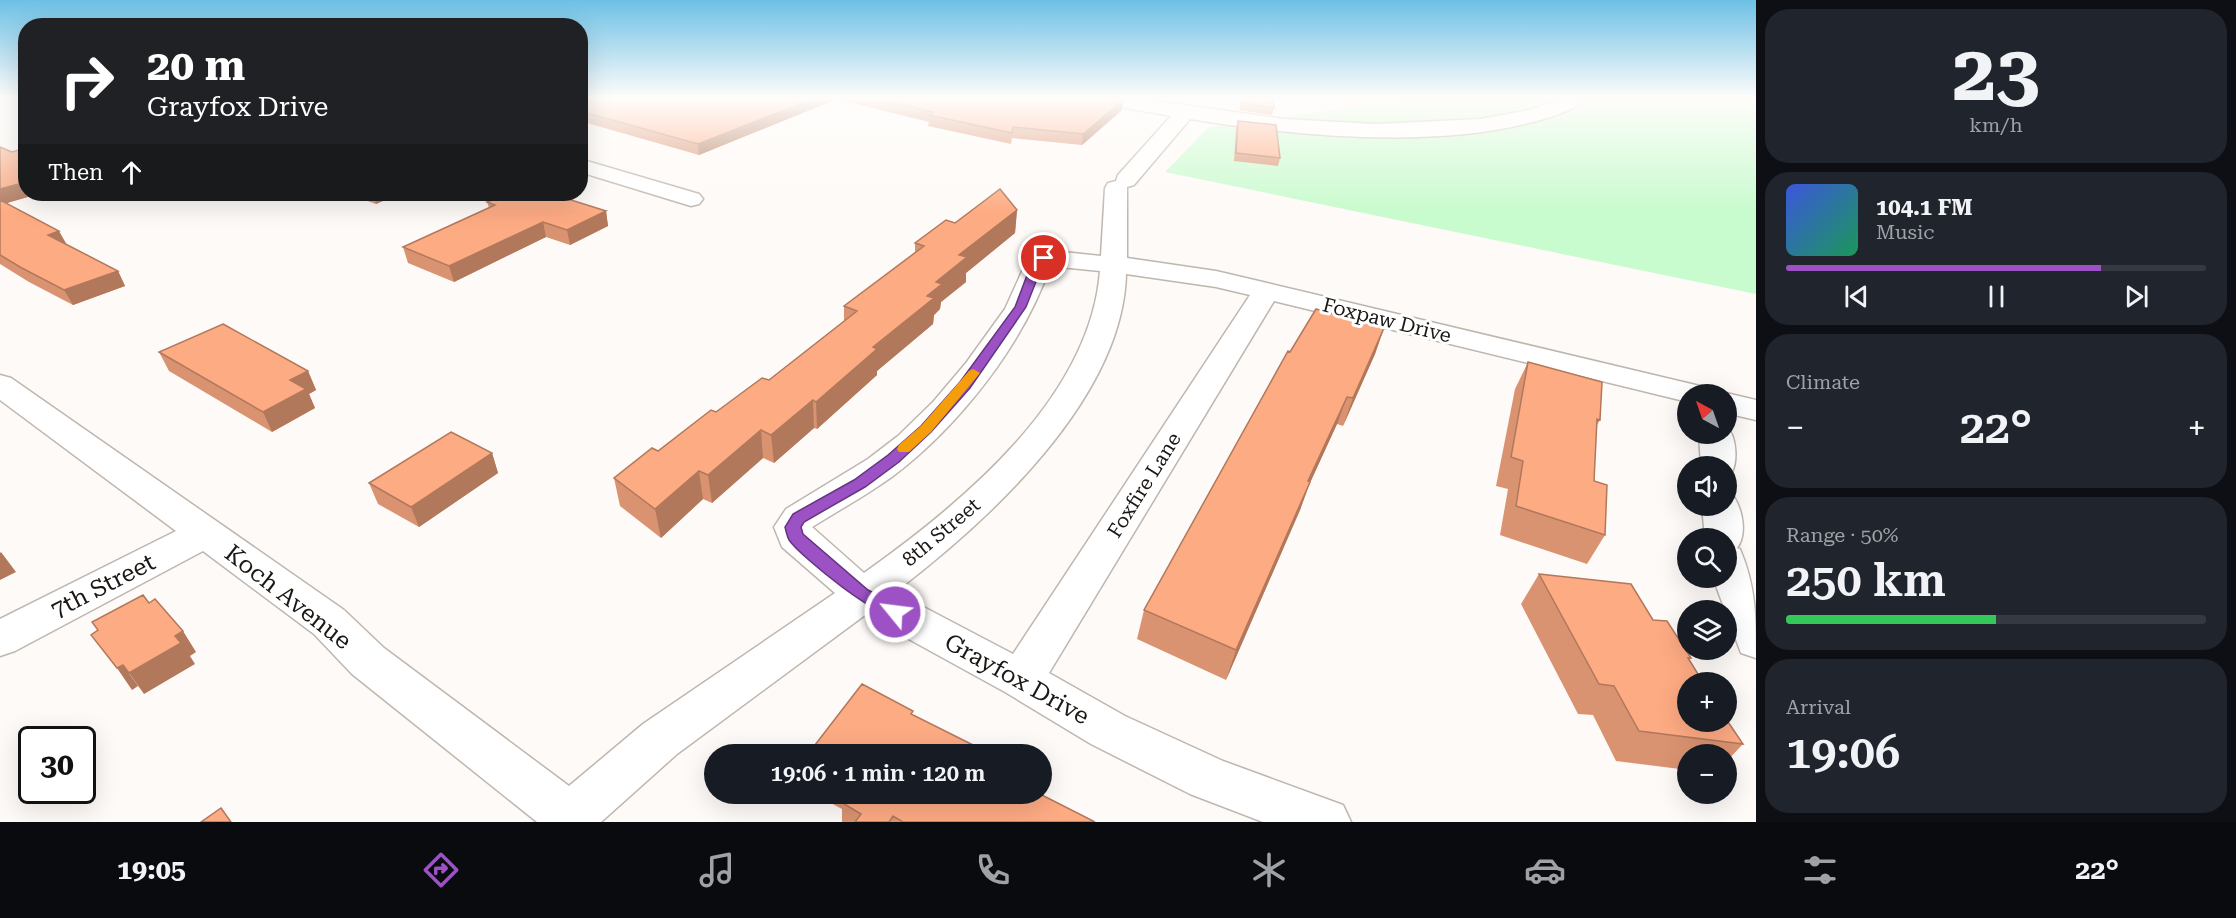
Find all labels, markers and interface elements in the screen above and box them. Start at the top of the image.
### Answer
text: 23 [1952,28,2040,119]
text: 20 m [147,41,245,90]
icon: right [48,42,126,120]
text: Grayfox Drive [147,91,328,123]
text: km/h [1969,113,2023,137]
icon: ahead [115,156,148,189]
text: Then [48,160,103,185]
text: 104.1 FM [1876,195,1973,220]
text: Music [1876,220,1935,244]
pin [1018,232,1069,283]
icon: arrive [1027,241,1060,274]
icon: previous [1840,280,1873,313]
icon: pause [1980,280,2013,313]
icon: next [2120,280,2153,313]
street label: Foxpaw Drive [1320,292,1454,348]
text: Climate [1786,370,1860,394]
north arrow [1677,384,1737,444]
map controls [1677,384,1737,804]
text: 22° [1960,401,2032,454]
text: − [1786,408,1804,447]
text: + [2188,408,2206,447]
street label: Foxfire Lane [1102,428,1186,542]
button: sound [1677,456,1737,516]
street label: 8th Street [897,492,985,571]
text: Range · 50% [1786,523,1898,547]
button: search [1677,528,1737,588]
street label: Koch Avenue [219,539,357,655]
street label: 7th Street [46,548,160,624]
text: 250 km [1786,554,1946,607]
position arrow [863,580,927,644]
button: layers [1677,600,1737,660]
street label: Grayfox Drive [940,628,1094,730]
button: + [1677,672,1737,732]
text: Arrival [1786,695,1851,719]
speed limit sign: 30 [18,726,96,804]
text: 19:06 [1786,726,1900,779]
button: − [1677,744,1737,804]
text: 19:06 · 1 min · 120 m [771,761,985,786]
icon: directions [420,849,462,891]
icon: music [696,849,738,891]
icon: phone [972,849,1014,891]
icon: climate [1248,849,1290,891]
icon: car [1524,849,1566,891]
icon: filters [1799,849,1841,891]
text: 19:05 [117,854,186,886]
text: 22° [2075,854,2119,886]

